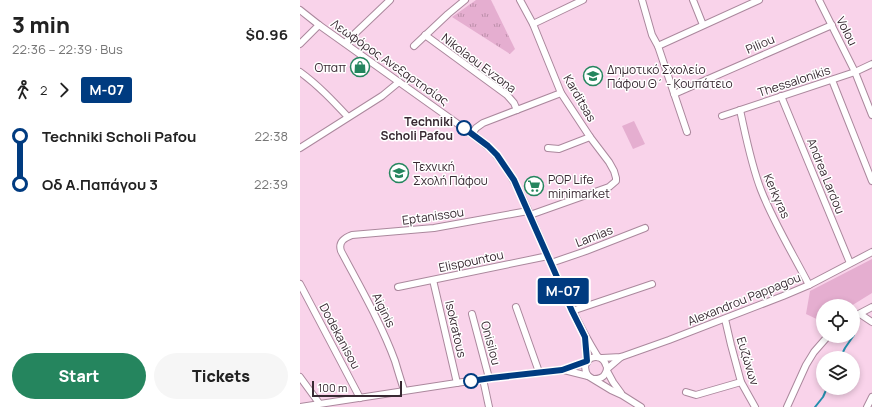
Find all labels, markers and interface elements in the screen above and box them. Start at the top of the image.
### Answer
text: 3 min [12,10,70,40]
street label: Volou [832,13,862,49]
street label: Λεωφόρος Ανεξαρτησίας [328,15,453,109]
text: $0.96 [246,24,288,45]
street label: Nikolaou Evzona [438,29,520,97]
street label: Piliou [743,30,777,58]
text: 22:36 – 22:39 · Bus [12,40,123,58]
shop icon: Οπαπ [349,56,371,78]
place label: Οπαπ [315,59,346,76]
place label: Δημοτικό Σχολείο Πάφου Θ΄ - Κουπάτειο [607,61,733,92]
street label: Thessalonikis [755,61,833,101]
school or university icon: Δημοτικό Σχολείο Πάφου Θ΄ - Κουπάτειο [582,65,604,87]
street label: Karditsas [560,71,600,125]
icon: walk [12,79,34,101]
icon: forward [53,79,75,101]
text: M-07 [89,80,124,99]
text: 2 [40,81,47,99]
place label: Techniki Scholi Pafou [381,113,453,144]
marker: Techniki Scholi Pafou [456,120,472,136]
text: Techniki Scholi Pafou [42,126,196,147]
text: 22:38 [255,127,288,145]
street label: Andrea Lardou [803,136,849,216]
place label: Τεχνική Σχολή Πάφου [413,158,488,189]
school or university icon: Τεχνική Σχολή Πάφου [388,162,410,184]
place label: POP Life minimarket [548,171,610,202]
street label: Kerkyras [760,171,794,221]
text: Οδ Α.Παπάγου 3 [42,174,158,195]
text: 22:39 [254,175,288,193]
supermarket icon: POP Life minimarket [523,175,545,197]
street label: Eptanissou [401,203,465,229]
street label: Lamias [573,221,615,251]
street label: Elispountou [437,246,505,276]
street label: Alexandrou Pappagou [685,268,803,330]
line badge: M-07 [535,278,591,304]
text: M-07 [546,281,580,300]
street label: Aiginis [368,290,400,330]
street label: Isokratous [441,299,471,359]
map controls [816,299,860,395]
button: locate [816,299,860,343]
street label: Dodekanisou [316,300,364,372]
street label: Onisilou [477,319,505,367]
street label: Ευζώνων [733,335,763,387]
button: layers [816,351,860,395]
button: Start [12,353,146,399]
button: Tickets [154,353,288,399]
unlabelled marker [463,373,479,389]
scale bar [312,379,402,398]
text: 100 m [318,380,347,395]

